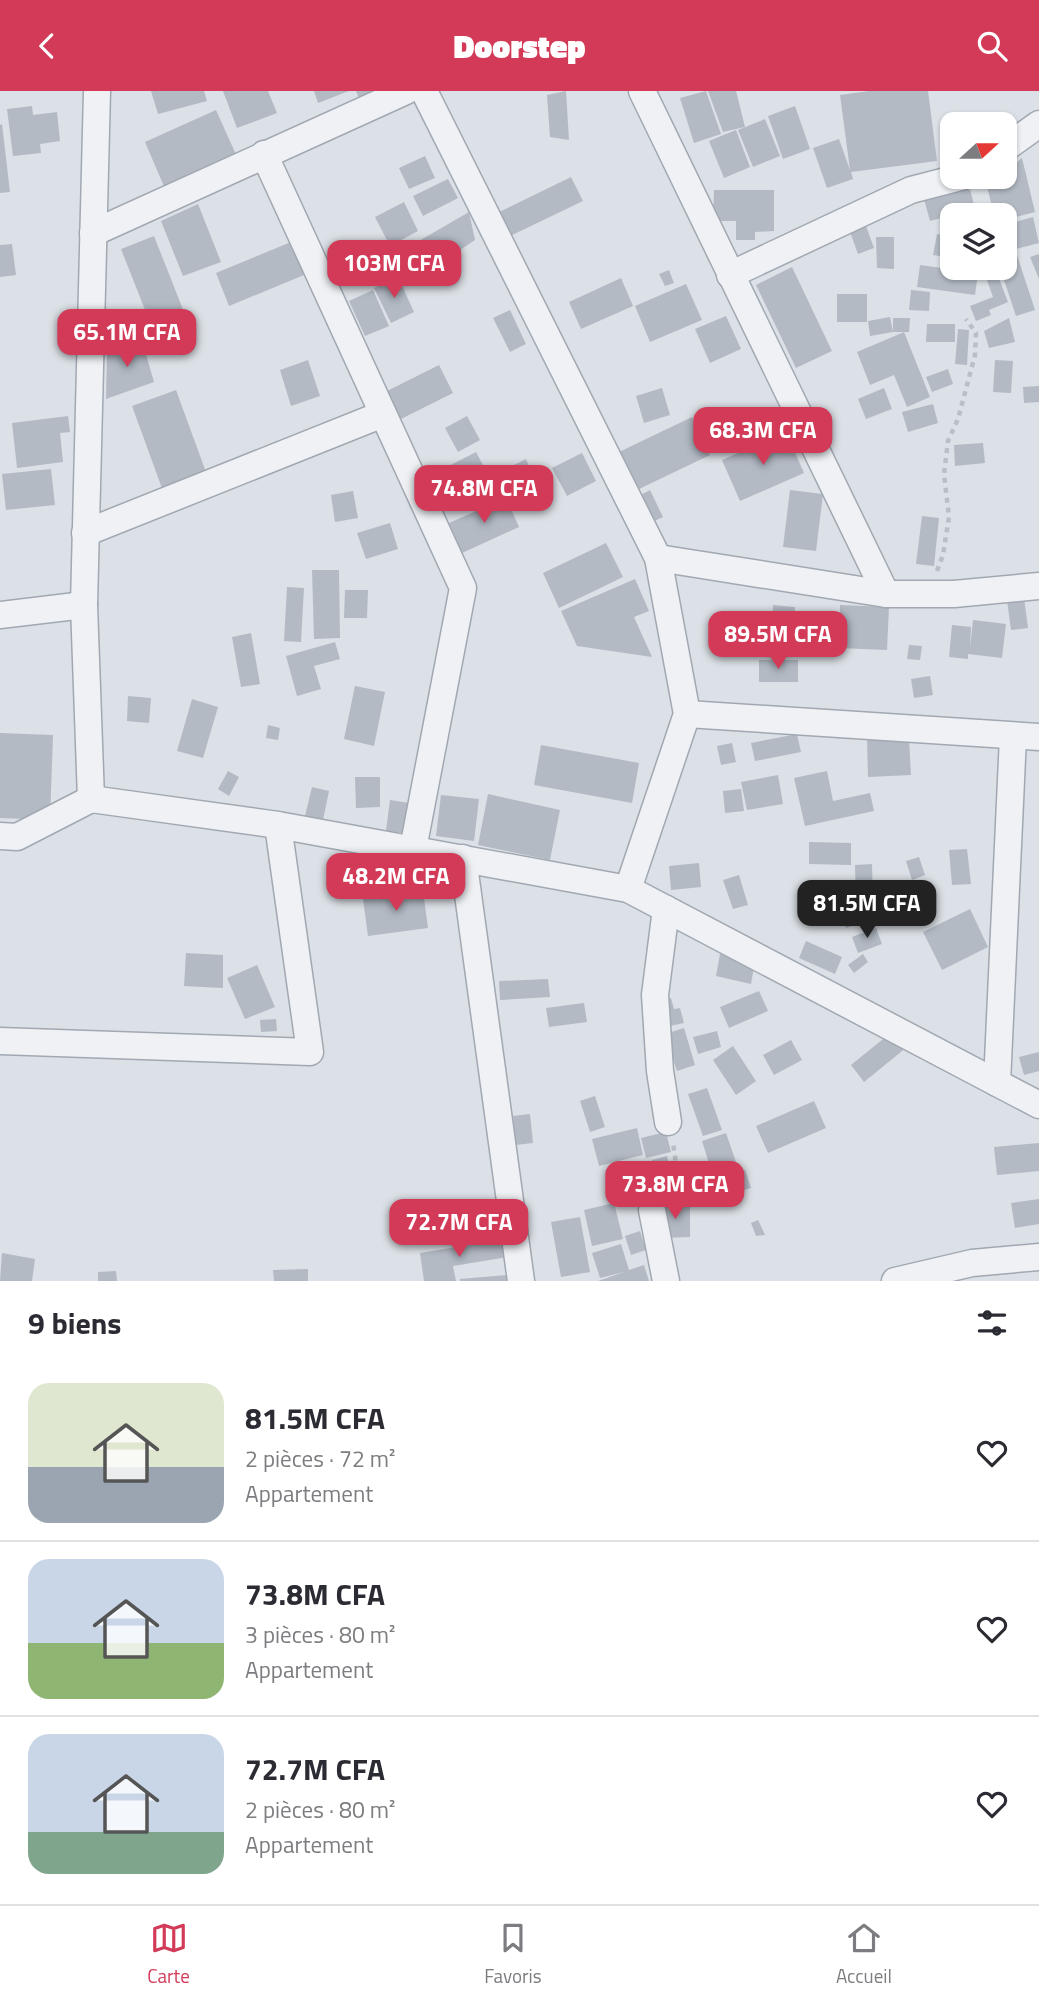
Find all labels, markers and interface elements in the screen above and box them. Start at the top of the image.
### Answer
text: Doorstep [453,22,586,70]
icon: back [28,27,66,65]
icon: search [973,27,1011,65]
north arrow [940,112,1017,189]
map controls [940,112,1017,280]
button: layers [940,203,1017,280]
pin: 103M CFA [322,241,466,300]
text: 103M CFA [343,245,445,280]
pin: 65.1M CFA [47,309,207,369]
text: 65.1M CFA [73,314,181,349]
pin: 68.3M CFA [683,407,843,467]
text: 68.3M CFA [709,412,817,447]
pin: 74.8M CFA [404,465,564,525]
text: 74.8M CFA [430,470,538,505]
pin: 89.5M CFA [698,611,858,671]
text: 89.5M CFA [724,616,832,651]
pin: 48.2M CFA [316,853,476,913]
text: 48.2M CFA [342,858,450,893]
pin: 81.5M CFA [787,881,947,940]
text: 81.5M CFA [813,885,921,920]
pin: 73.8M CFA [595,1161,755,1221]
text: 73.8M CFA [621,1166,729,1201]
pin: 72.7M CFA [379,1199,539,1259]
text: 72.7M CFA [405,1204,513,1239]
text: 9 biens [28,1300,122,1346]
icon: filters [973,1304,1011,1342]
text: 81.5M CFA [245,1395,385,1441]
icon: home [84,1411,168,1495]
icon: heart [973,1434,1011,1472]
text: 2 pièces · 72 m² [245,1441,396,1476]
text: Appartement [245,1476,373,1511]
text: 73.8M CFA [245,1571,385,1617]
icon: home [84,1587,168,1671]
icon: heart [973,1610,1011,1648]
text: 3 pièces · 80 m² [245,1617,396,1652]
text: Appartement [245,1652,373,1687]
text: 72.7M CFA [245,1746,385,1792]
icon: home [84,1762,168,1846]
icon: heart [973,1785,1011,1823]
text: 2 pièces · 80 m² [245,1792,396,1827]
text: Appartement [245,1827,373,1862]
tab: Carte [147,1919,190,1990]
tab: Favoris [484,1919,542,1990]
tab: Accueil [836,1919,892,1990]

